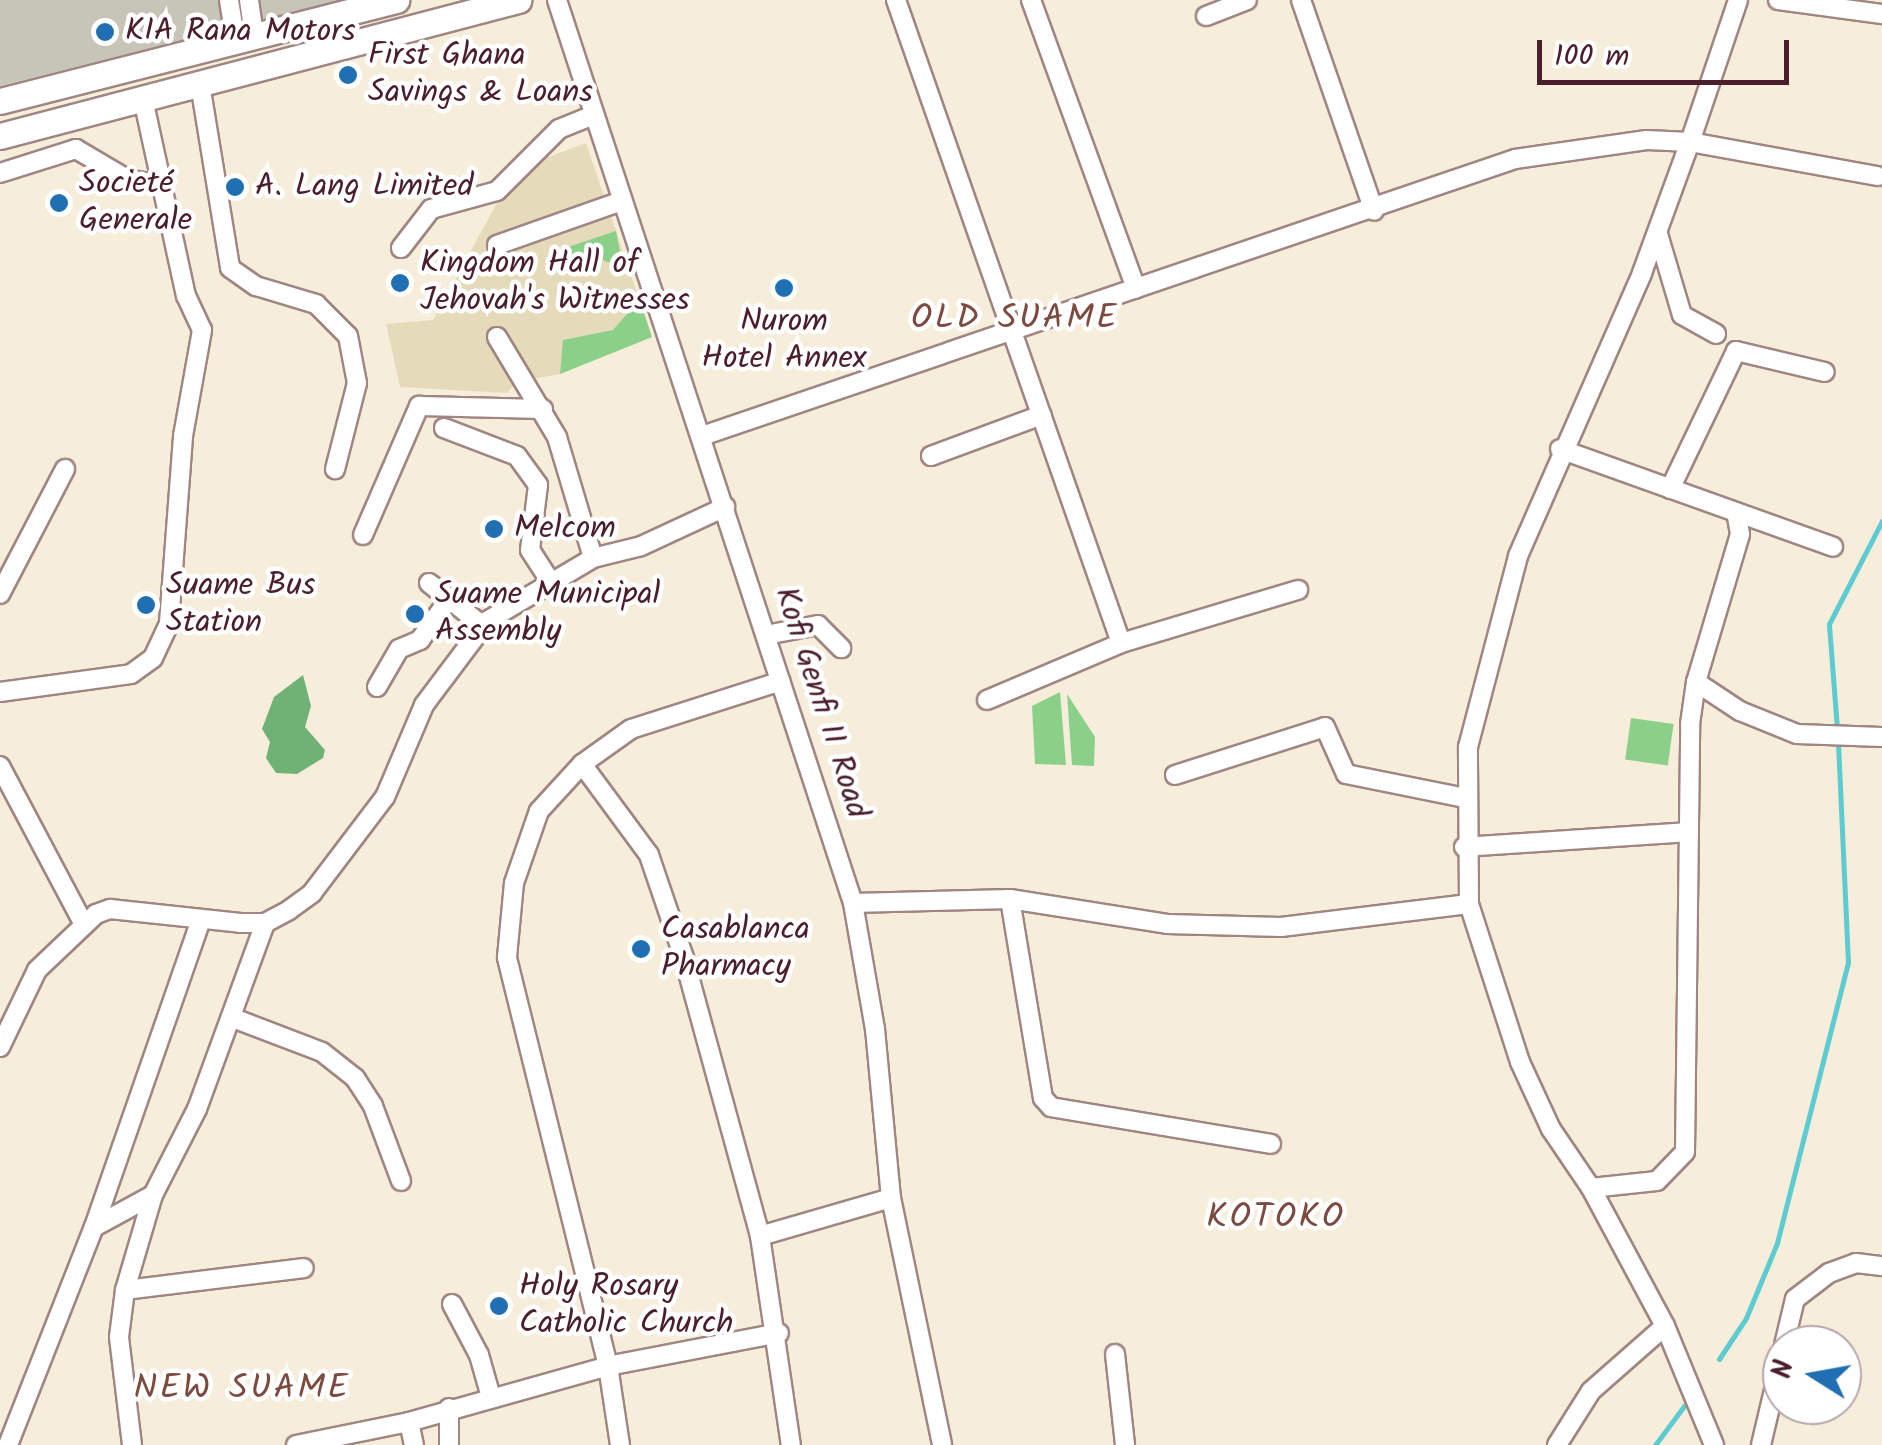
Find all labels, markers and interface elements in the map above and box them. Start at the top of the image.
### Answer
place label: KIA Rana Motors [125,13,356,51]
scale bar [1542,20,1794,82]
marker: KIA Rana Motors [94,21,116,43]
text: 100 m [1554,33,1629,81]
place label: First Ghana Savings & Loans [368,38,593,113]
marker: First Ghana Savings & Loans [337,64,359,86]
place label: Societé Generale [79,166,192,241]
place label: A. Lang Limited [255,168,473,206]
marker: A. Lang Limited [224,176,246,198]
marker: Societé Generale [48,192,70,214]
place label: Kingdom Hall of Jehovah's Witnesses [420,246,690,321]
marker: Kingdom Hall of Jehovah's Witnesses [389,272,411,294]
marker: Nurom Hotel Annex [773,277,795,299]
district label: OLD SUAME [911,298,1119,340]
place label: Nurom Hotel Annex [701,304,867,379]
place label: Melcom [514,510,616,548]
marker: Melcom [483,518,505,540]
place label: Suame Bus Station [166,568,316,643]
place label: Suame Municipal Assembly [435,577,660,652]
street label: Kofi Genfi II Road [765,583,875,823]
marker: Suame Bus Station [135,594,157,616]
marker: Suame Municipal Assembly [404,603,426,625]
place label: Casablanca Pharmacy [661,912,810,987]
marker: Casablanca Pharmacy [630,938,652,960]
district label: KOTOKO [1206,1197,1346,1239]
place label: Holy Rosary Catholic Church [519,1269,733,1344]
marker: Holy Rosary Catholic Church [488,1295,510,1317]
north arrow [1762,1325,1862,1425]
text: N [1760,1357,1808,1383]
district label: NEW SUAME [134,1368,350,1410]

